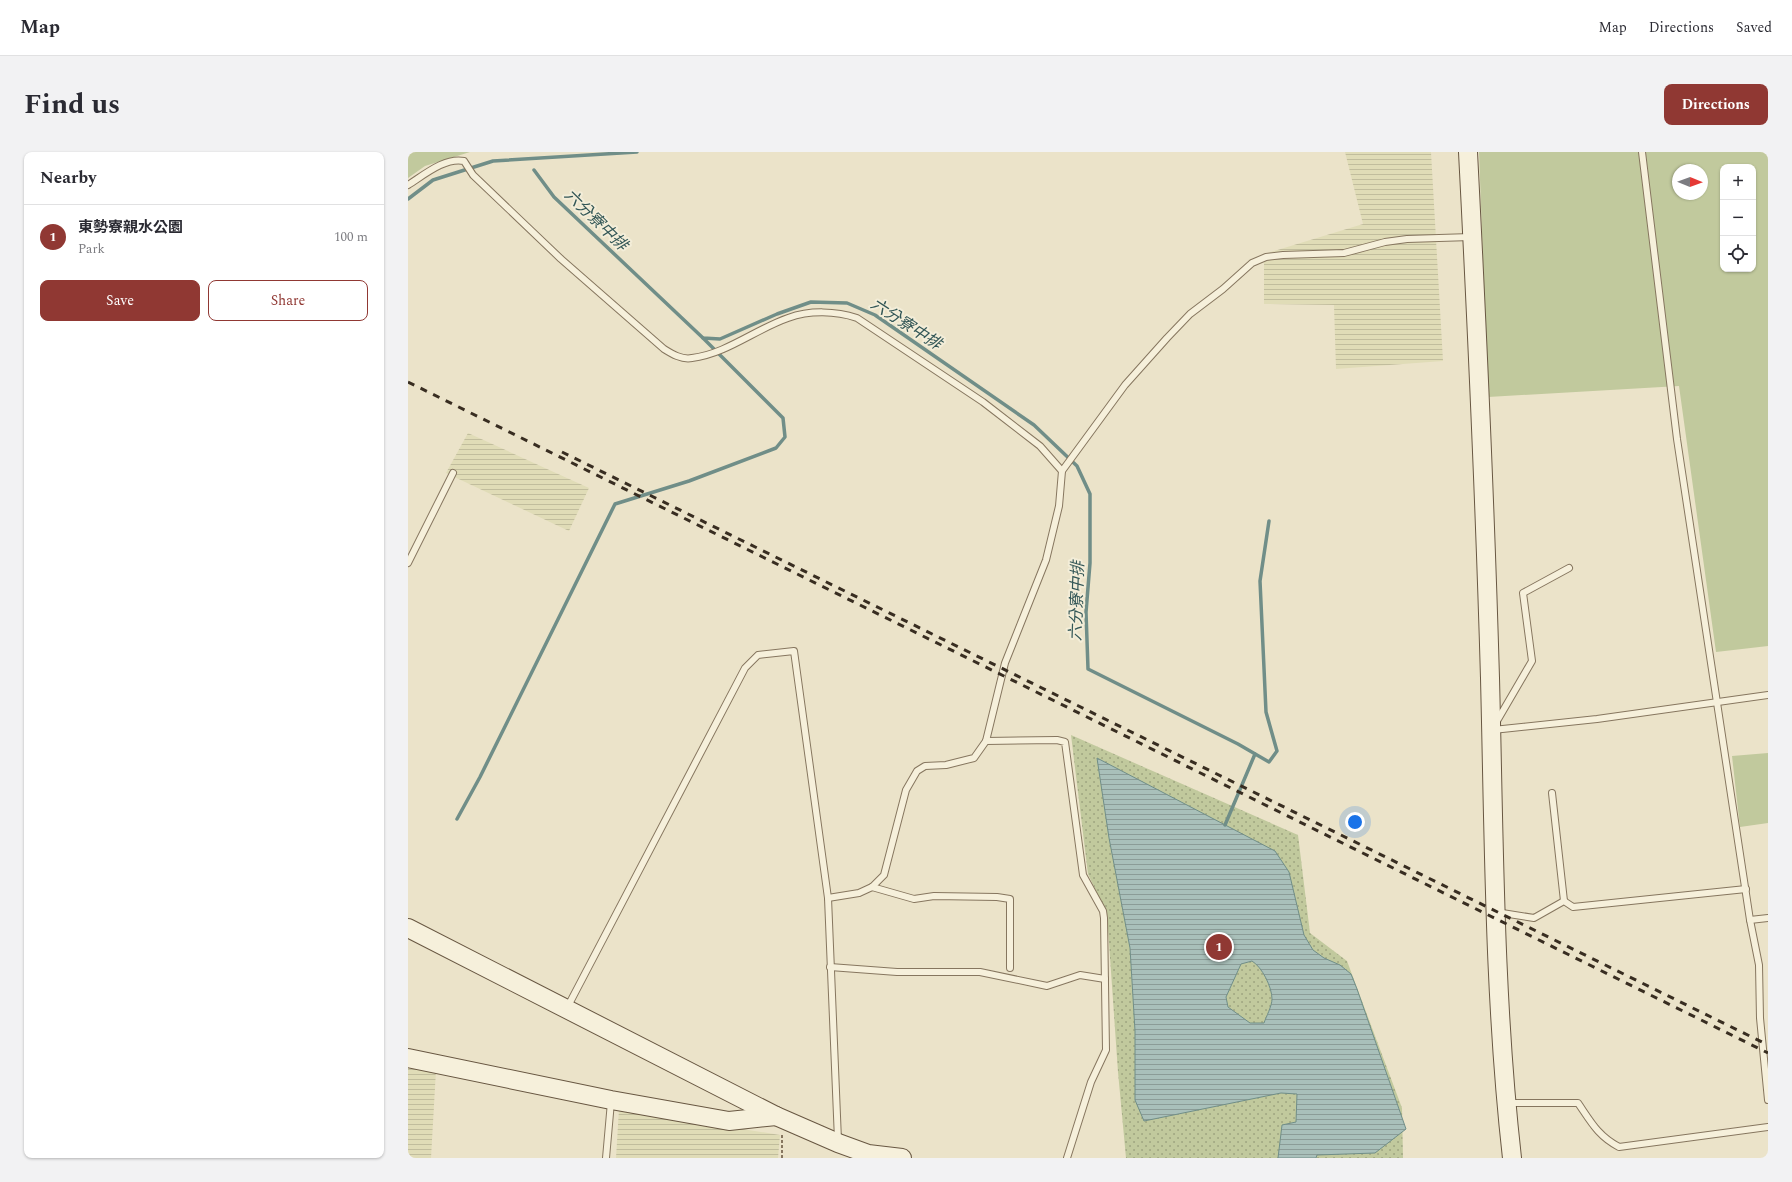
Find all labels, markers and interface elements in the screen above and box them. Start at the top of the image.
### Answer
text: Map [20,13,60,42]
text: Map [1599,17,1627,38]
text: Directions [1649,17,1714,38]
text: Saved [1736,17,1772,38]
text: Find us [24,83,120,126]
button: Directions [1664,84,1768,125]
north arrow [1672,164,1708,200]
map controls [1720,164,1756,272]
button: + [1720,164,1756,200]
text: Nearby [40,165,96,191]
water label: 六分寮中排 [559,184,635,258]
button: − [1720,200,1756,236]
text: 東勢寮親水公園 [78,216,183,239]
text: 1 [49,227,57,247]
text: 100 m [334,227,368,247]
button: locate [1720,236,1756,272]
text: Park [78,239,105,259]
button: Save [40,280,200,321]
button: Share [208,280,368,321]
water label: 六分寮中排 [866,292,948,357]
water label: 六分寮中排 [1064,559,1090,641]
your location [1345,812,1365,832]
pin: 1 [1206,932,1232,962]

